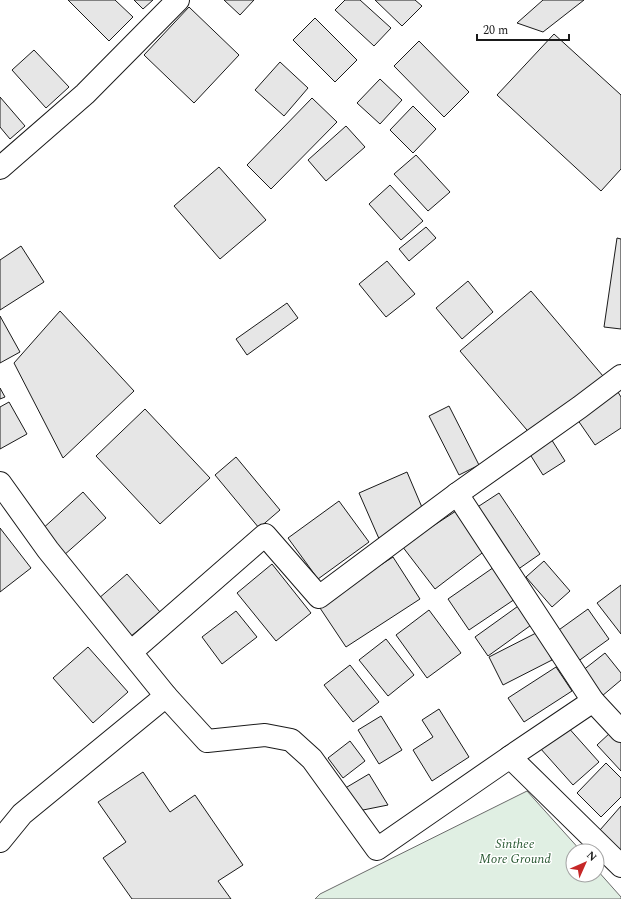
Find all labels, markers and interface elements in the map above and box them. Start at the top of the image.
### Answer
scale bar [477,16,569,42]
text: 20 m [483,21,508,40]
park label: Sinthee More Ground [479,834,551,869]
north arrow [565,843,605,883]
text: N [583,847,601,865]

